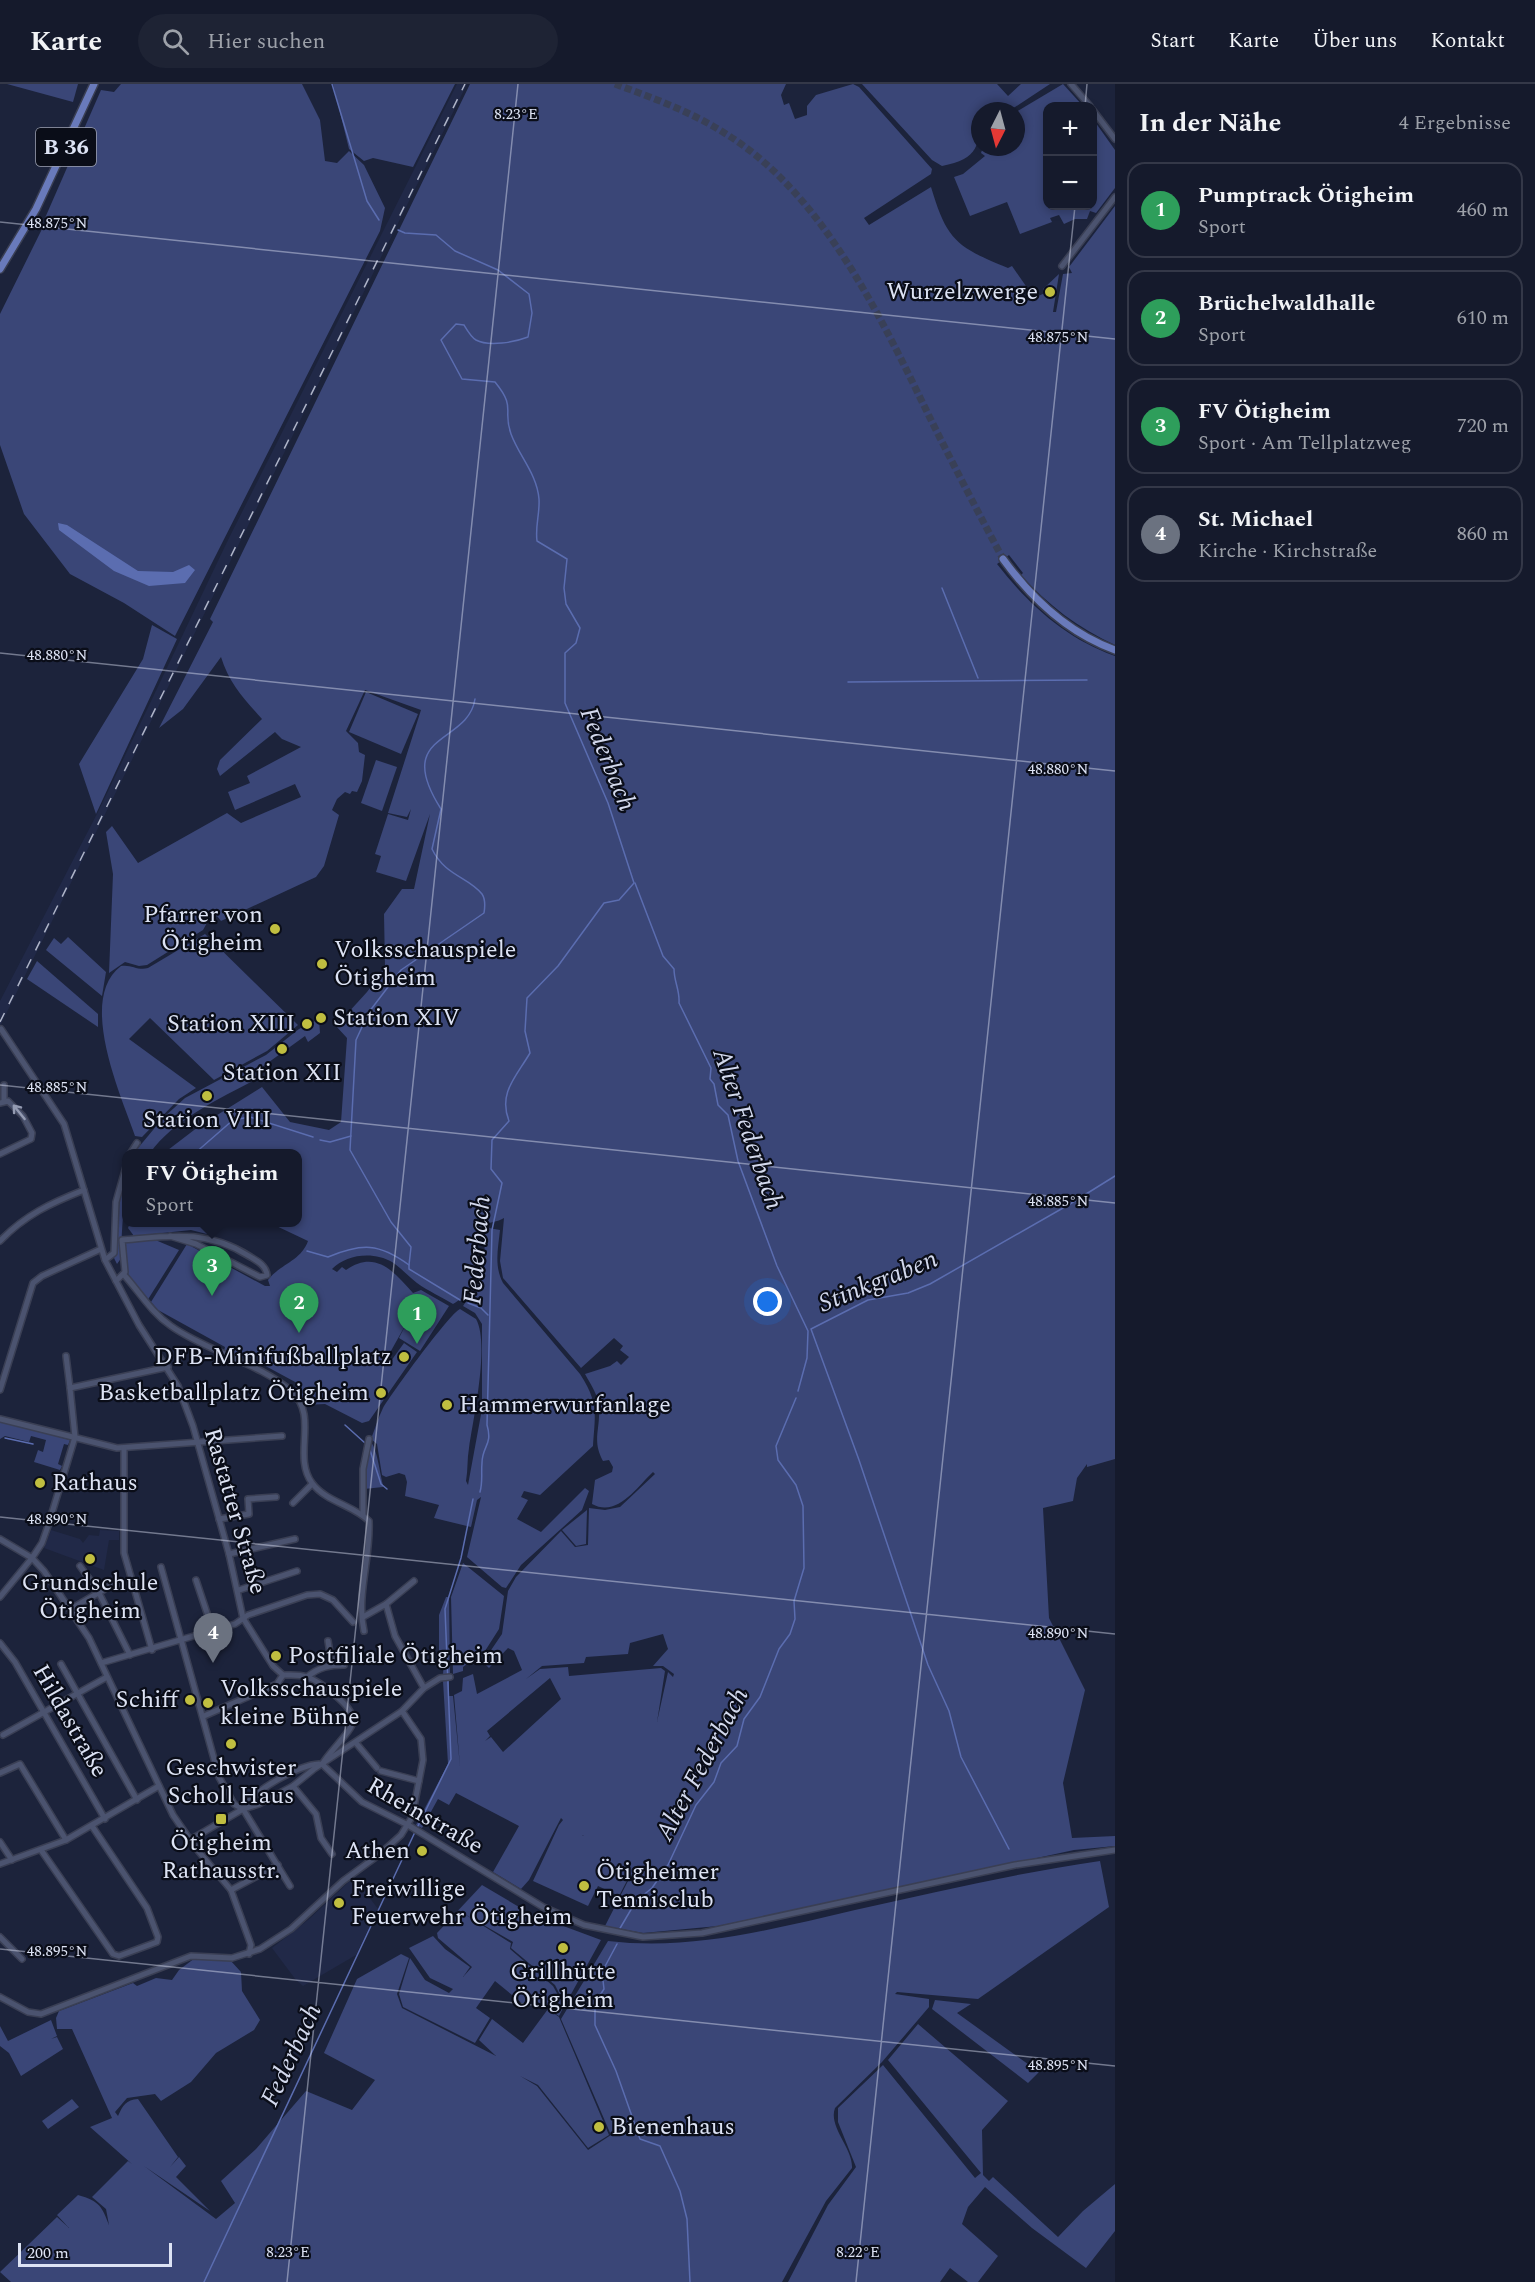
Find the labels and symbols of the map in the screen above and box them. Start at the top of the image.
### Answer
north arrow [971,102,1025,156]
text: 8.23°E [494,103,538,126]
road number: B 36 [36,128,96,166]
text: 48.875°N [27,212,87,235]
place label: Wurzelzwerge [886,274,1038,310]
marker: Wurzelzwerge [1043,285,1057,299]
text: 48.875°N [1028,326,1088,349]
text: 48.880°N [27,644,87,667]
water label: Federbach [569,701,647,817]
text: 48.880°N [1028,758,1088,781]
place label: Pfarrer von Ötigheim [143,897,263,961]
marker: Pfarrer von Ötigheim [268,922,282,936]
place label: Volksschauspiele Ötigheim [334,932,516,996]
marker: Volksschauspiele Ötigheim [315,957,329,971]
place label: Station XIV [333,1000,460,1036]
place label: Station XIII [167,1006,295,1042]
marker: Station XIV [314,1011,328,1025]
marker: Station XIII [300,1017,314,1031]
marker: Station XII [275,1042,289,1056]
water label: Alter Federbach [701,1042,794,1215]
place label: Station XII [223,1055,341,1091]
text: 48.885°N [27,1076,87,1099]
marker: Station VIII [200,1089,214,1103]
place label: Station VIII [143,1102,271,1138]
one-way arrow [12,1104,25,1120]
text: 48.885°N [1028,1190,1088,1213]
water label: Federbach [452,1194,502,1306]
water label: Stinkgraben [812,1239,944,1323]
pin: 3 [192,1246,232,1296]
pin: 2 [280,1284,318,1333]
your location [753,1287,782,1316]
pin: 1 [398,1294,436,1344]
place label: DFB-Minifußballplatz [154,1339,392,1375]
marker: DFB-Minifußballplatz [397,1350,411,1364]
place label: Basketballplatz Ötigheim [98,1375,369,1411]
marker: Basketballplatz Ötigheim [374,1386,388,1400]
place label: Hammerwurfanlage [459,1387,671,1423]
marker: Hammerwurfanlage [440,1398,454,1412]
street label: Rastatter Straße [194,1424,276,1598]
place label: Rathaus [52,1465,138,1501]
marker: Rathaus [33,1476,47,1490]
text: 48.890°N [27,1508,87,1531]
marker: Grundschule Ötigheim [83,1552,97,1566]
place label: Grundschule Ötigheim [22,1565,158,1629]
pin: 4 [194,1614,232,1663]
text: 48.890°N [1028,1622,1088,1645]
place label: Postfiliale Ötigheim [288,1638,503,1674]
marker: Postfiliale Ötigheim [269,1649,283,1663]
street label: Hildastraße [23,1658,117,1784]
place label: Volksschauspiele kleine Bühne [220,1671,402,1735]
water label: Alter Federbach [644,1680,759,1849]
place label: Schiff [116,1682,180,1718]
marker: Schiff [183,1693,197,1707]
marker: Volksschauspiele kleine Bühne [201,1696,215,1710]
marker: Geschwister Scholl Haus [224,1737,238,1751]
place label: Geschwister Scholl Haus [166,1750,297,1814]
street label: Rheinstraße [360,1768,490,1864]
marker: Ötigheim Rathausstr. [214,1812,228,1826]
place label: Ötigheim Rathausstr. [162,1825,280,1889]
place label: Athen [345,1833,410,1869]
marker: Athen [415,1844,429,1858]
place label: Ötigheimer Tennisclub [596,1854,719,1918]
place label: Freiwillige Feuerwehr Ötigheim [351,1871,572,1935]
marker: Ötigheimer Tennisclub [577,1879,591,1893]
marker: Freiwillige Feuerwehr Ötigheim [332,1896,346,1910]
text: 48.895°N [27,1940,87,1963]
marker: Grillhütte Ötigheim [556,1941,570,1955]
place label: Grillhütte Ötigheim [510,1954,616,2018]
water label: Federbach [250,1997,332,2113]
text: 48.895°N [1028,2054,1088,2077]
place label: Bienenhaus [611,2109,735,2145]
marker: Bienenhaus [592,2120,606,2134]
scale bar [18,2240,172,2268]
text: 8.23°E [266,2241,310,2264]
text: 8.22°E [836,2241,880,2264]

